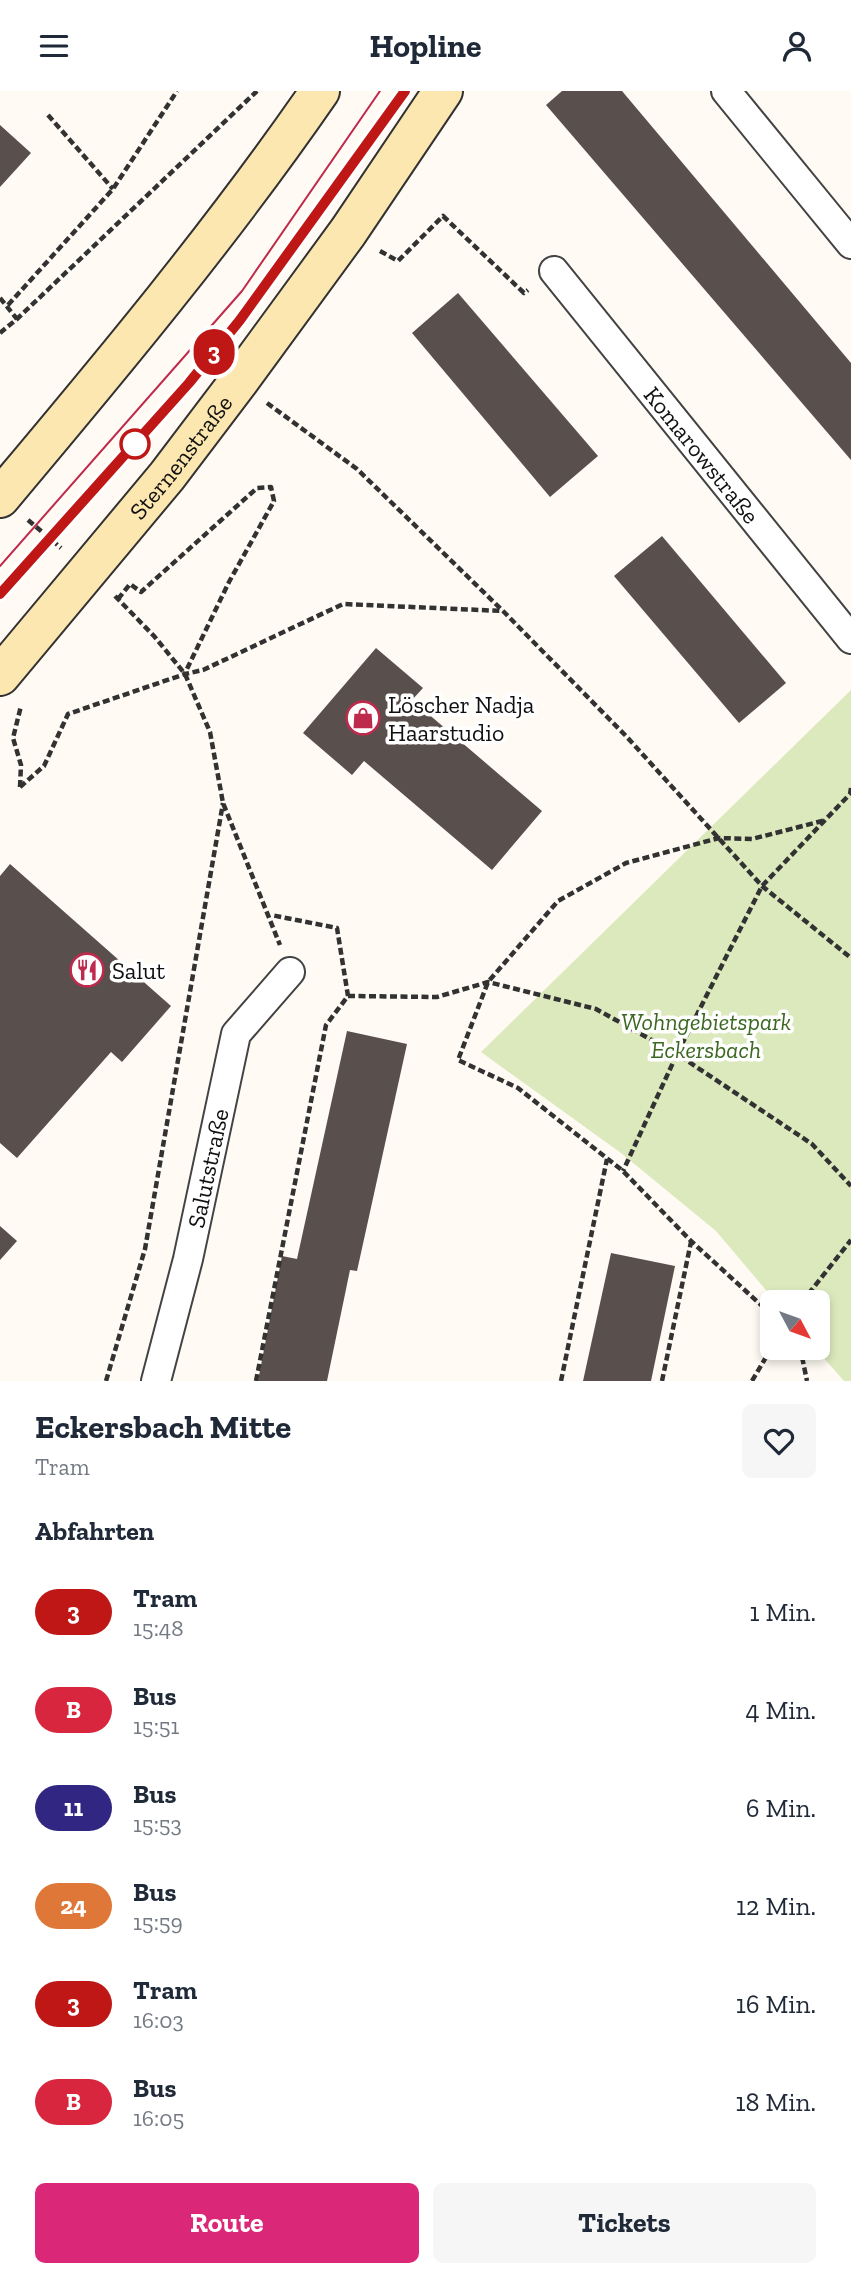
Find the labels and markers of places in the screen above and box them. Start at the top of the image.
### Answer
unlabelled marker [120,429,150,459]
place label: Löscher Nadja Haarstudio [388,690,535,747]
shop icon: Löscher Nadja Haarstudio [344,699,382,737]
restaurant icon: Salut [68,951,106,989]
place label: Salut [112,956,165,985]

